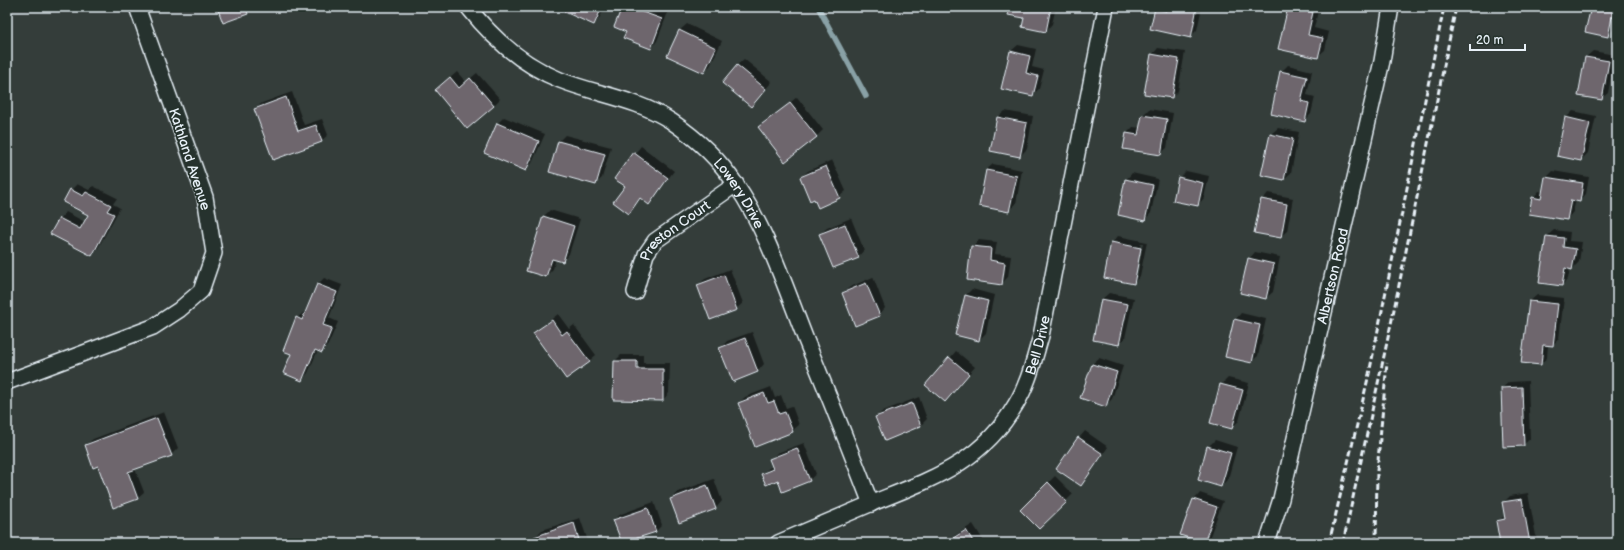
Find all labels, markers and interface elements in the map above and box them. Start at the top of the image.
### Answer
scale bar [1470,26,1525,52]
text: 20 m [1476,33,1503,48]
street label: Kathland Avenue [165,106,214,212]
street label: Lowery Drive [710,155,768,232]
street label: Preston Court [637,196,714,263]
street label: Albertson Road [1314,227,1352,326]
street label: Bell Drive [1022,314,1054,377]

